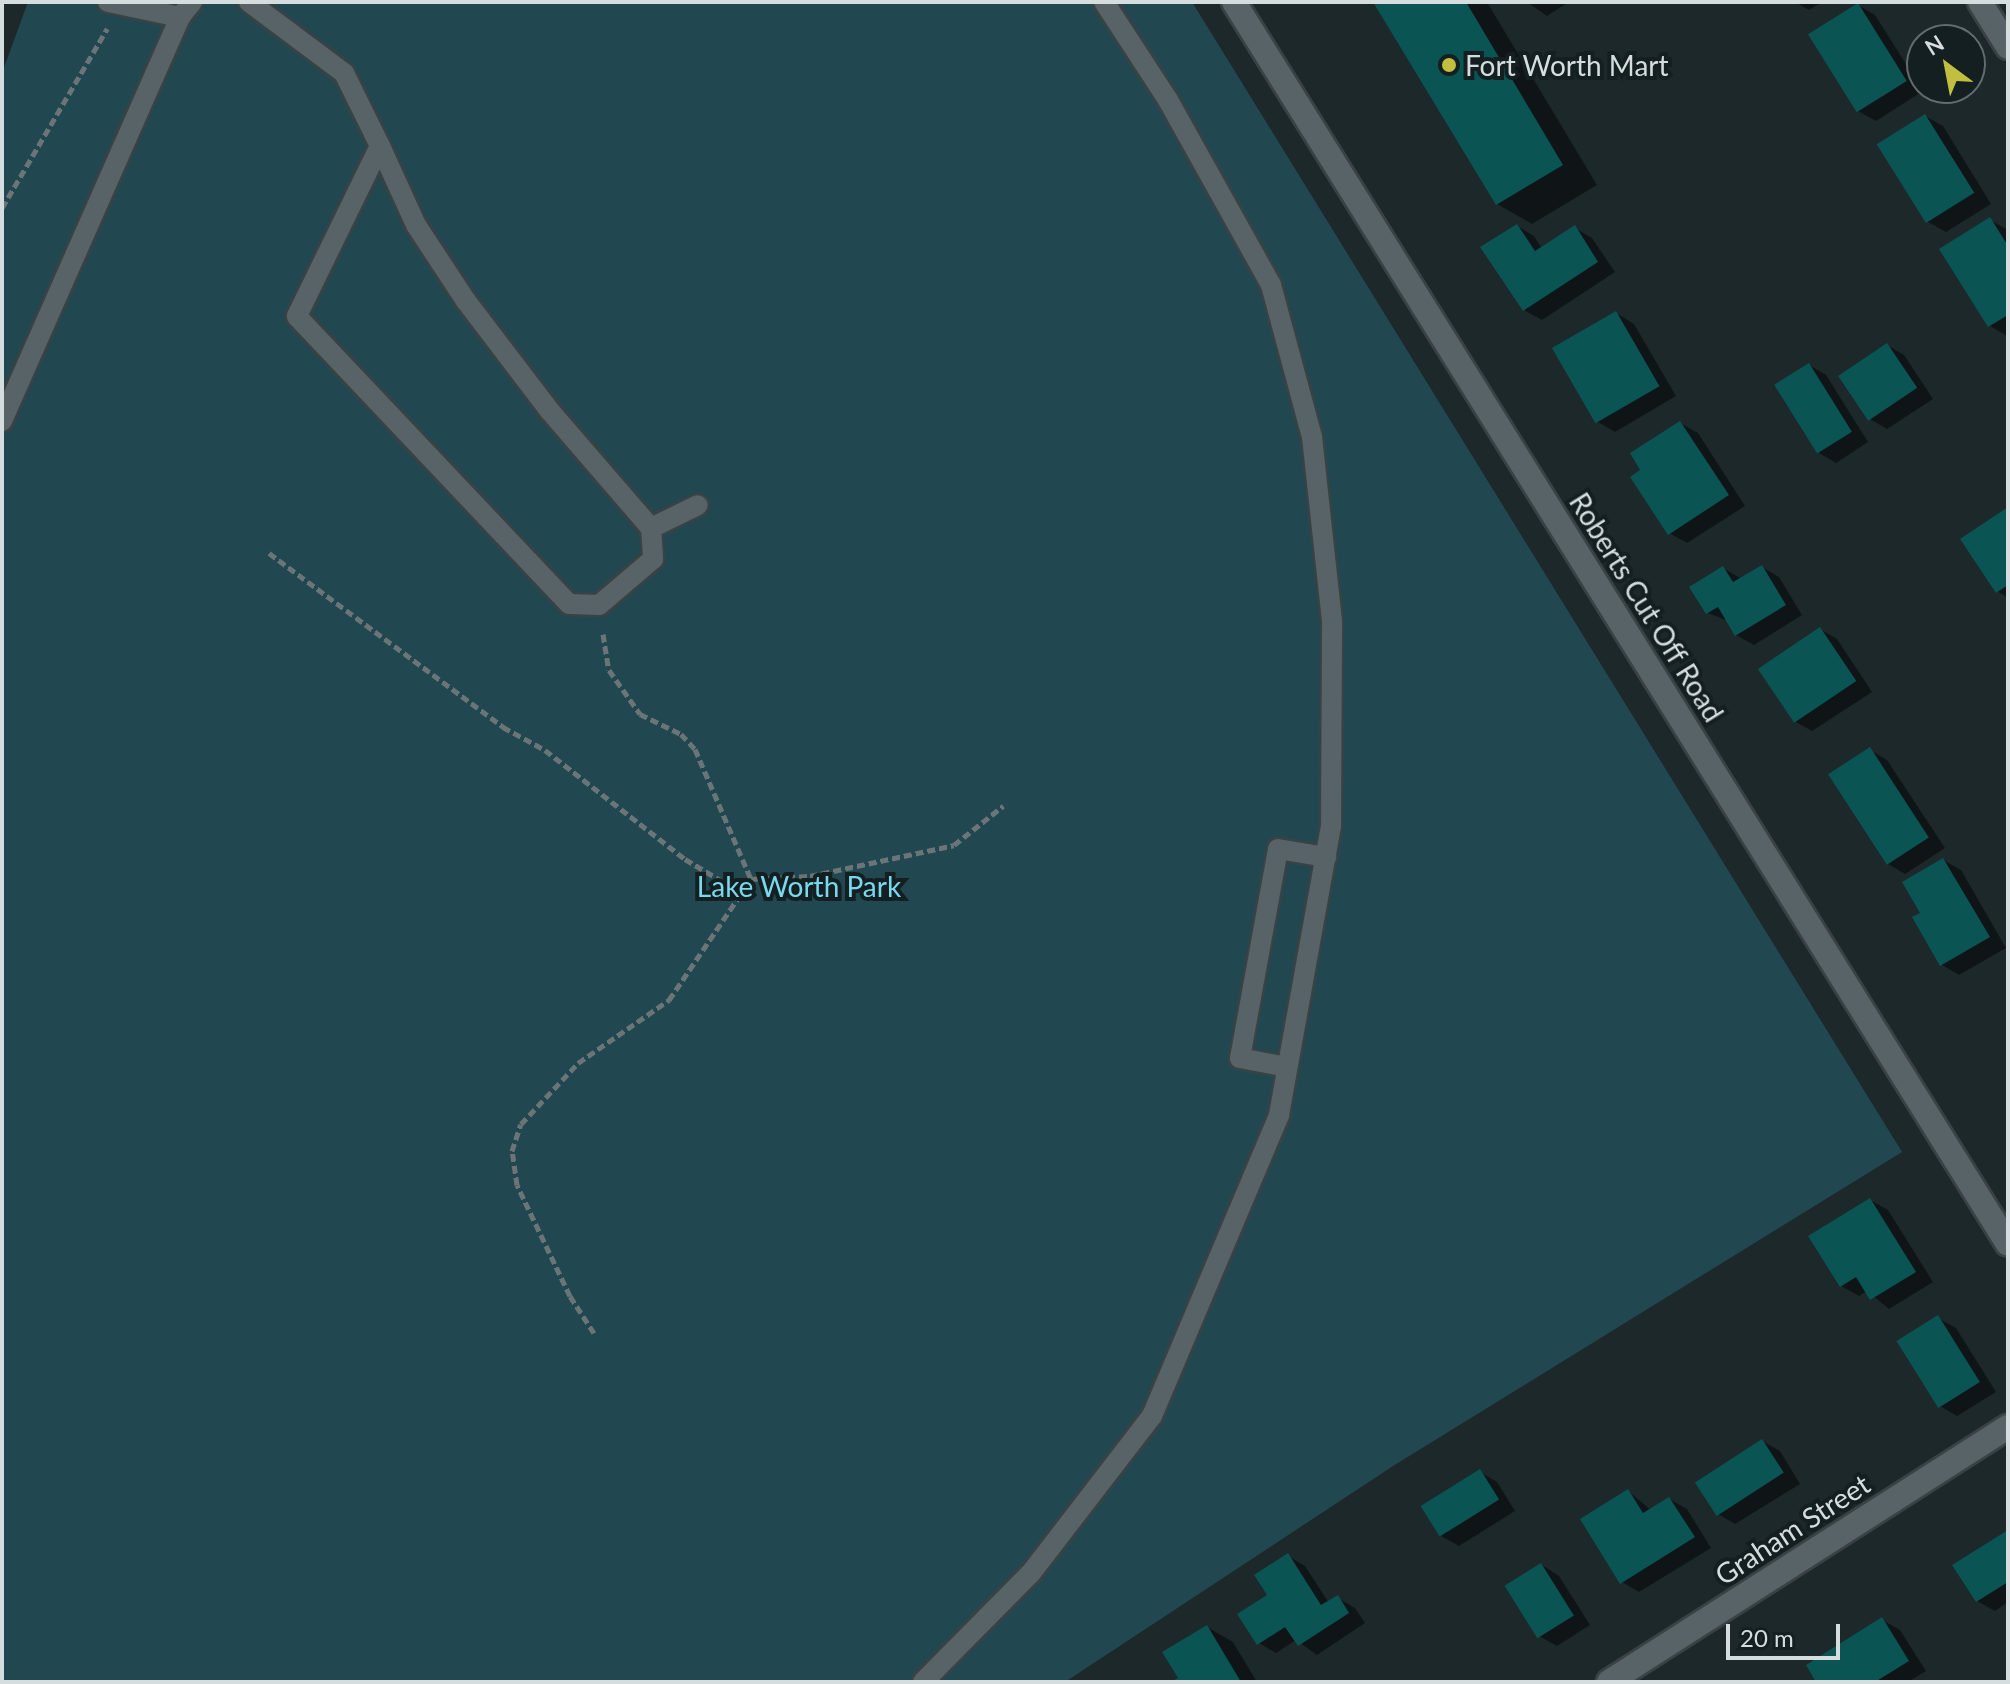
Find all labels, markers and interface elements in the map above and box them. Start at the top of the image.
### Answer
north arrow [1906,24,1986,104]
text: N [1920,29,1948,61]
place label: Fort Worth Mart [1465,48,1669,82]
marker: Fort Worth Mart [1440,56,1458,74]
street label: Roberts Cut Off Road [1563,486,1731,728]
park label: Lake Worth Park [697,869,901,903]
street label: Graham Street [1708,1467,1876,1591]
scale bar [1730,1608,1844,1658]
text: 20 m [1740,1623,1794,1652]

